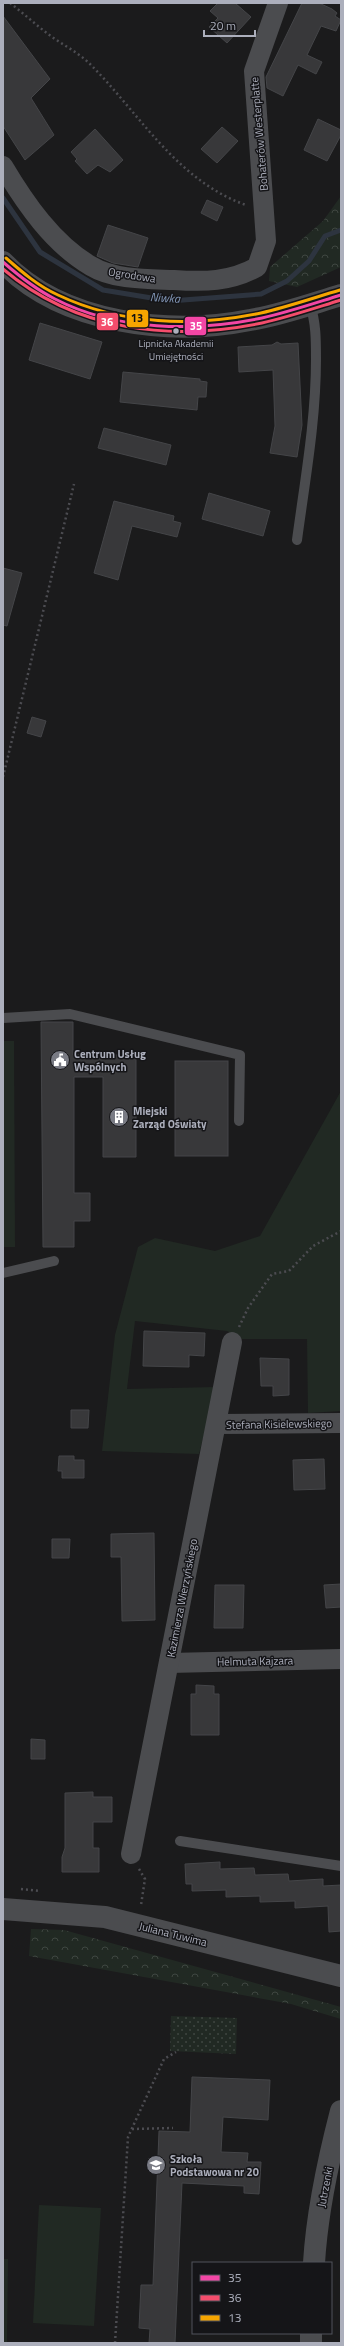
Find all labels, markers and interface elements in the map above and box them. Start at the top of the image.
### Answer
scale bar [204,12,255,38]
text: 20 m [210,16,236,35]
street label: Bohaterów Westerplatte [246,76,272,192]
street label: Ogrodowa [107,263,157,287]
water label: Niwka [149,287,182,308]
line badge: 13 [126,309,149,328]
text: 13 [131,310,143,326]
line badge: 36 [96,312,119,331]
text: 36 [101,314,113,330]
line badge: 35 [184,316,207,336]
text: 35 [190,318,202,334]
marker: Lipnicka Akademii Umiejętności [171,326,181,336]
place label: Lipnicka Akademii Umiejętności [139,336,213,364]
place label: Centrum Usług Wspólnych [74,1046,146,1075]
public building icon: Centrum Usług Wspólnych [49,1049,71,1071]
place label: Miejski Zarząd Oświaty [133,1103,207,1132]
building icon: Miejski Zarząd Oświaty [108,1106,130,1128]
street label: Stefana Kisielewskiego [226,1415,332,1433]
street label: Kazimierza Wierzyńskiego [163,1537,201,1659]
street label: Helmuta Kajzara [217,1652,294,1670]
street label: Juliana Tuwima [137,1918,209,1950]
place label: Szkoła Podstawowa nr 20 [170,2151,259,2180]
school or university icon: Szkoła Podstawowa nr 20 [145,2154,167,2176]
street label: Jutrzenki [313,2165,337,2209]
legend [192,2262,332,2334]
text: 35 [228,2268,242,2287]
text: 36 [228,2288,242,2307]
text: 13 [228,2308,241,2327]

